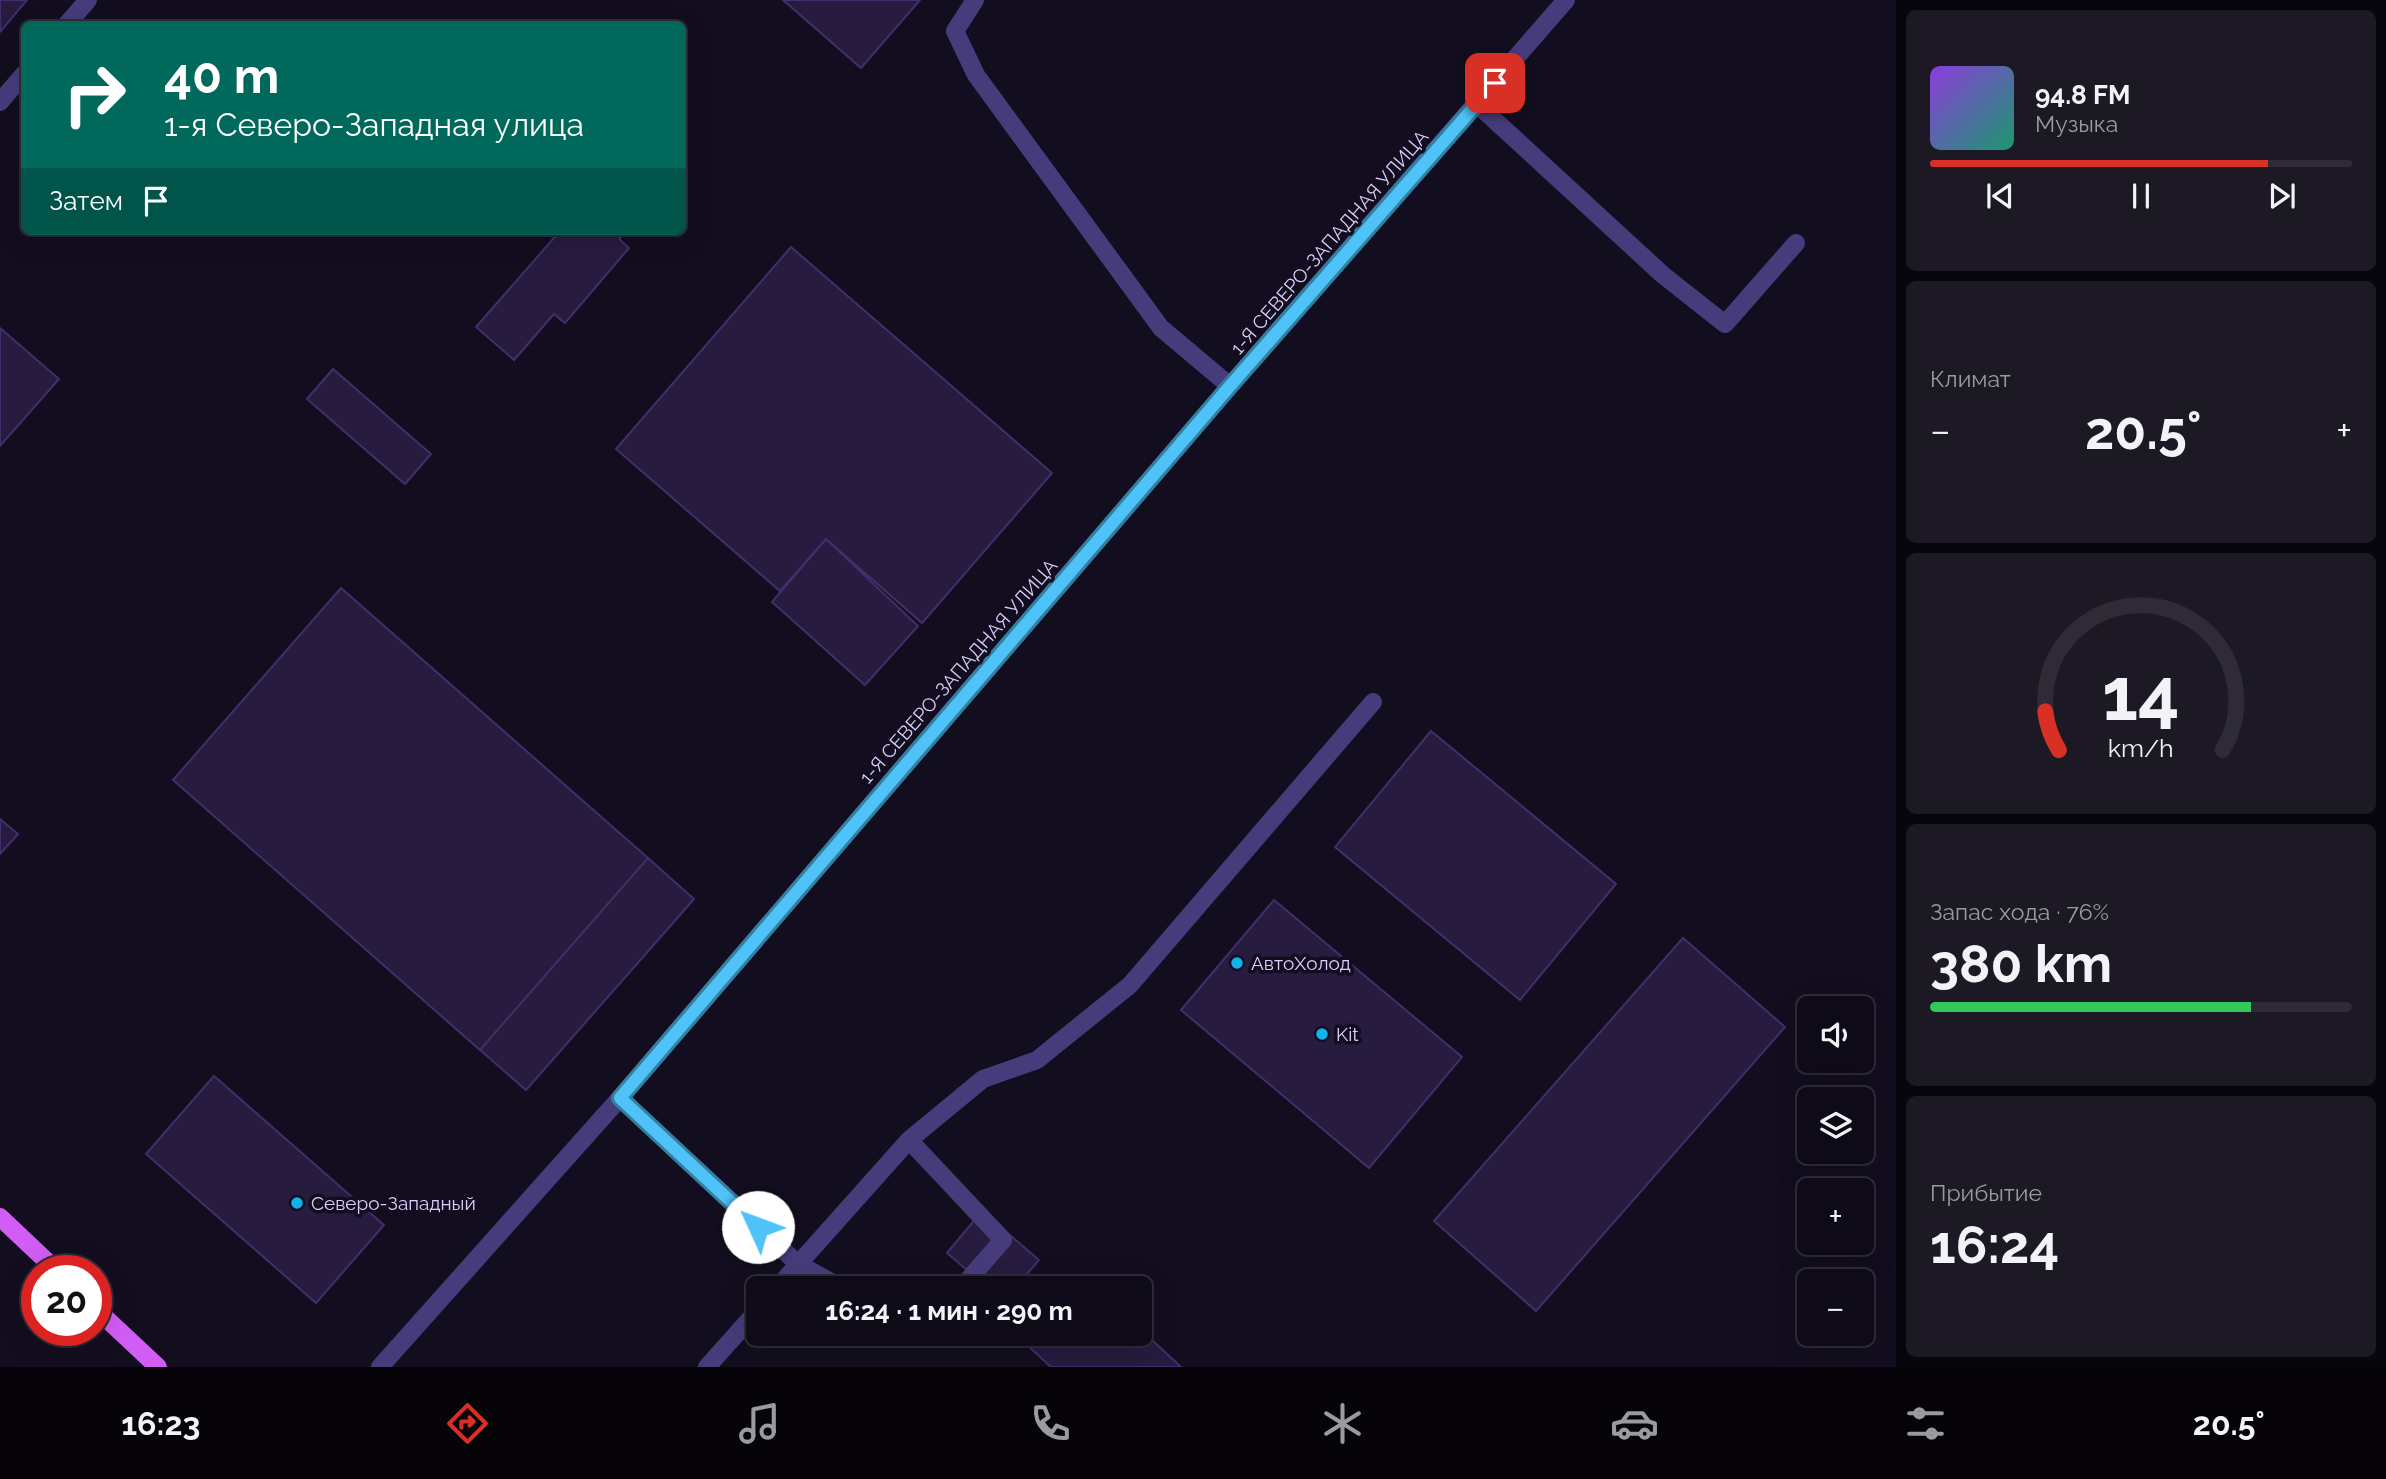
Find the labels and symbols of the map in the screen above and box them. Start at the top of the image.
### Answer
pin [1465,53,1525,113]
street label: 1-Я СЕВЕРО-ЗАПАДНАЯ УЛИЦА [1226,125,1432,359]
street label: 1-Я СЕВЕРО-ЗАПАДНАЯ УЛИЦА [855,554,1061,788]
place label: АвтоХолод [1251,952,1351,974]
marker: АвтоХолод [1229,955,1245,971]
place label: Kit [1336,1023,1359,1045]
marker: Kit [1314,1026,1330,1042]
position arrow [721,1190,795,1264]
place label: Северо-Западный [311,1192,476,1214]
marker: Северо-Западный [289,1195,305,1211]
speed limit sign: 20 [21,1255,112,1346]

